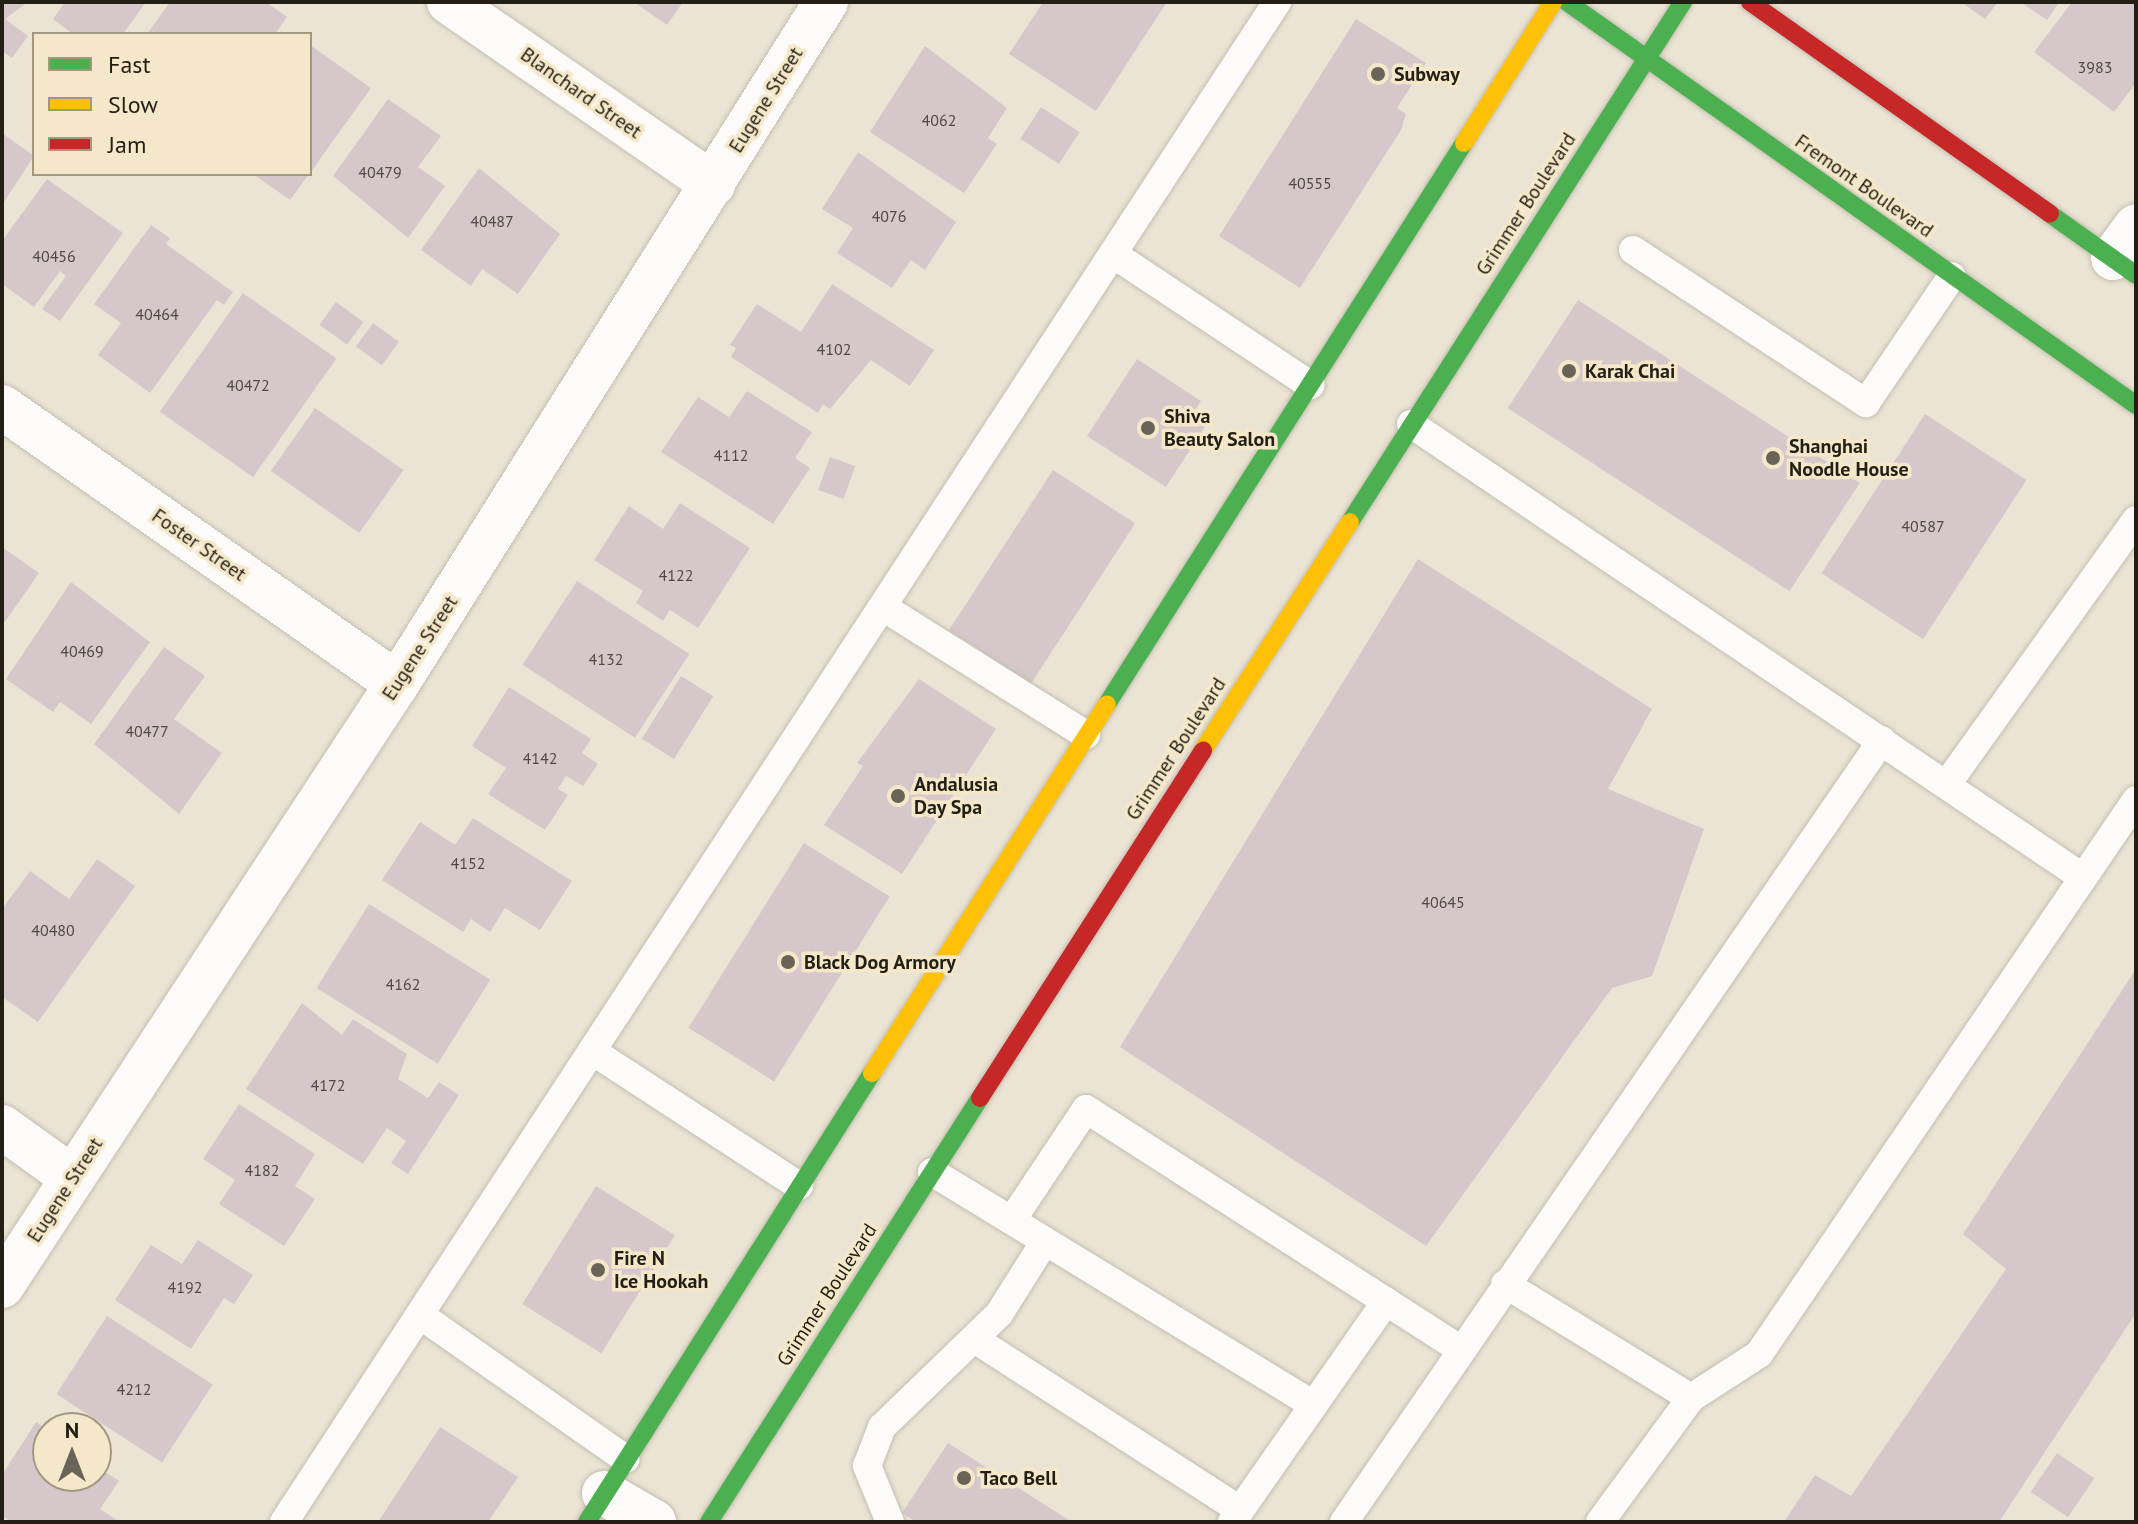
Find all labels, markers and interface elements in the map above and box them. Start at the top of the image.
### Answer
legend [32,32,312,176]
street label: Blanchard Street [516,42,646,144]
street label: Eugene Street [724,43,808,157]
text: Fast [108,49,151,80]
house number: 3983 [2078,57,2112,77]
place label: Subway [1394,62,1460,86]
marker: Subway [1369,65,1387,83]
text: Slow [108,89,158,120]
house number: 4062 [922,110,956,130]
street label: Grimmer Boulevard [1471,128,1581,280]
text: Jam [108,129,146,160]
street label: Fremont Boulevard [1790,129,1938,243]
house number: 40479 [358,162,402,182]
house number: 40555 [1288,173,1332,193]
house number: 4076 [872,206,906,226]
house number: 40487 [470,211,514,231]
house number: 40456 [32,246,76,266]
house number: 40464 [135,304,179,324]
house number: 4102 [817,339,851,359]
place label: Karak Chai [1585,359,1676,383]
marker: Karak Chai [1560,362,1578,380]
house number: 40472 [226,375,270,395]
place label: Shiva Beauty Salon [1164,404,1276,451]
marker: Shiva Beauty Salon [1139,419,1157,437]
place label: Shanghai Noodle House [1789,434,1909,481]
house number: 4112 [714,445,748,465]
marker: Shanghai Noodle House [1764,449,1782,467]
street label: Foster Street [147,504,251,586]
house number: 40587 [1901,516,1945,536]
house number: 4122 [659,565,693,585]
street label: Eugene Street [377,591,463,705]
house number: 40469 [60,641,104,661]
house number: 4132 [589,649,623,669]
street label: Grimmer Boulevard [1121,673,1231,825]
house number: 40477 [125,721,169,741]
house number: 4142 [523,748,557,768]
place label: Andalusia Day Spa [914,772,998,819]
marker: Andalusia Day Spa [889,787,907,805]
house number: 4152 [451,853,485,873]
house number: 40645 [1421,892,1465,912]
house number: 40480 [31,920,75,940]
place label: Black Dog Armory [804,950,957,974]
marker: Black Dog Armory [779,953,797,971]
house number: 4162 [386,974,420,994]
house number: 4172 [311,1075,345,1095]
street label: Eugene Street [22,1133,108,1247]
house number: 4182 [245,1160,279,1180]
street label: Grimmer Boulevard [772,1219,882,1371]
place label: Fire N Ice Hookah [614,1246,708,1293]
marker: Fire N Ice Hookah [589,1261,607,1279]
house number: 4192 [168,1277,202,1297]
house number: 4212 [117,1379,151,1399]
north arrow [32,1412,112,1492]
text: N [65,1416,79,1444]
place label: Taco Bell [980,1466,1057,1490]
marker: Taco Bell [955,1469,973,1487]

